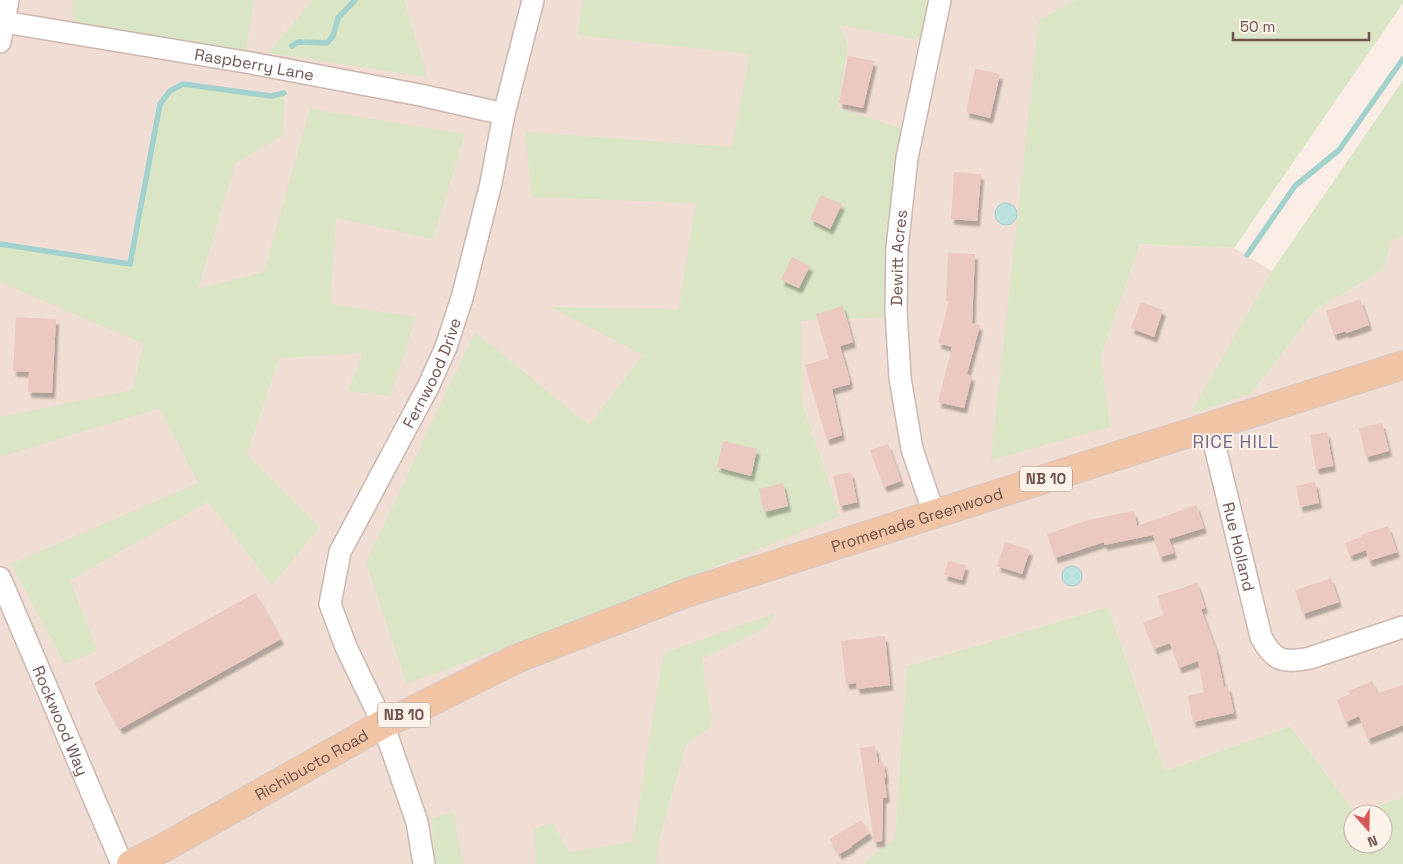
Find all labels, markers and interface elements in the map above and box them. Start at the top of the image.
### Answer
scale bar [1233,10,1369,42]
text: 50 m [1240,17,1275,36]
street label: Raspberry Lane [193,44,316,86]
street label: Dewitt Acres [886,209,912,306]
street label: Fernwood Drive [398,315,466,432]
district label: RICE HILL [1193,430,1279,453]
road number: NB 10 [1020,466,1072,492]
street label: Promenade Greenwood [829,483,1005,557]
street label: Rue Holland [1218,500,1260,593]
street label: Rockwood Way [28,663,93,779]
road number: NB 10 [378,702,430,728]
street label: Richibucto Road [251,725,372,805]
north arrow [1343,804,1393,854]
text: N [1365,831,1380,851]

